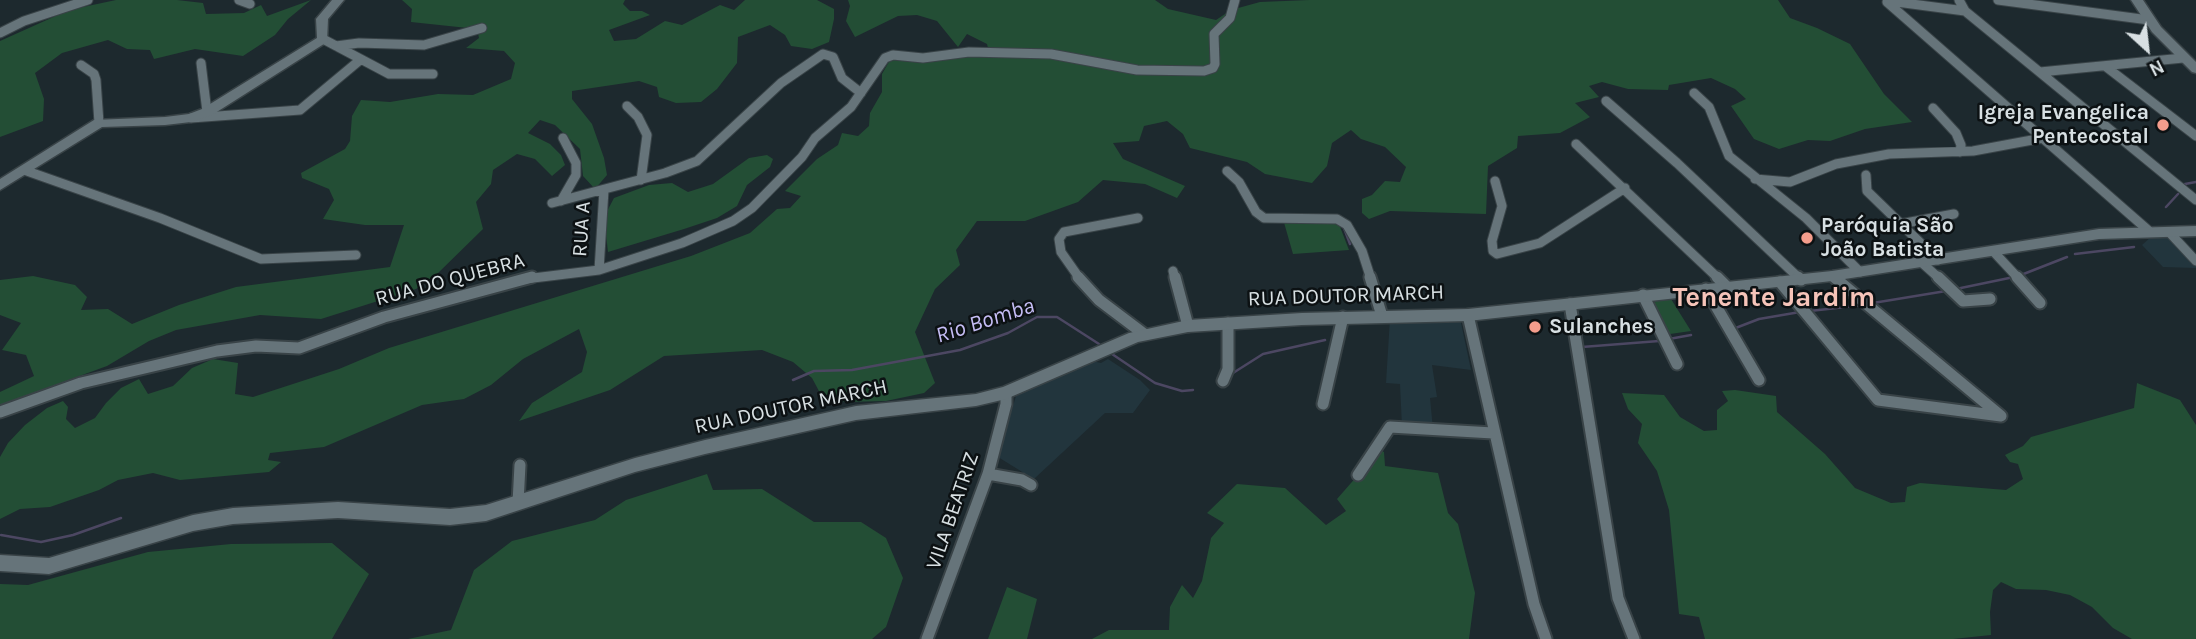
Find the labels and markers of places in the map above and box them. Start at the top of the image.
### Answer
place label: Igreja Evangelica Pentecostal [1978,100,2149,150]
marker: Igreja Evangelica Pentecostal [2155,117,2171,133]
place label: Paróquia São João Batista [1821,213,1954,263]
marker: Paróquia São João Batista [1799,230,1815,246]
place label: Sulanches [1549,314,1654,340]
marker: Sulanches [1527,319,1543,335]

